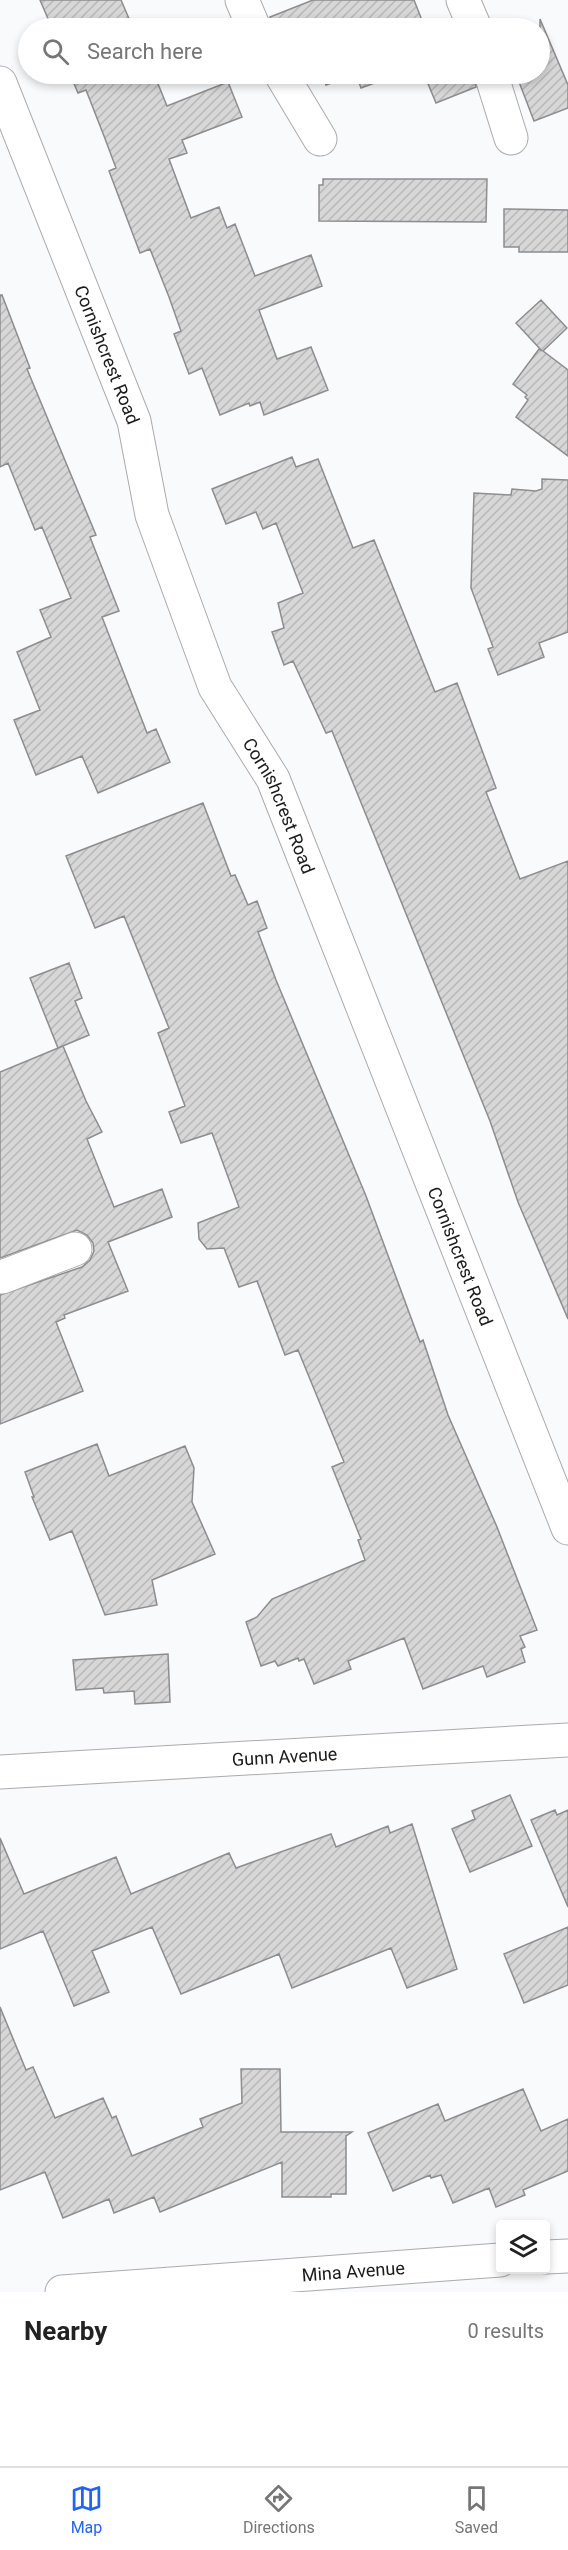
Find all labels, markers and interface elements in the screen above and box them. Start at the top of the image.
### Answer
search box [18,18,550,84]
icon: search [39,35,72,68]
text: Search here [87,39,203,64]
street label: Cornishcrest Road [71,282,145,427]
street label: Cornishcrest Road [239,734,320,876]
street label: Cornishcrest Road [424,1184,498,1329]
street label: Gunn Avenue [231,1743,338,1769]
map controls [496,2220,550,2274]
button: layers [496,2220,550,2274]
street label: Mina Avenue [301,2256,405,2285]
text: Nearby [24,2316,107,2346]
text: 0 results [468,2319,544,2343]
tab: Map [70,2482,103,2537]
tab: Directions [243,2482,315,2537]
tab: Saved [455,2482,498,2537]

